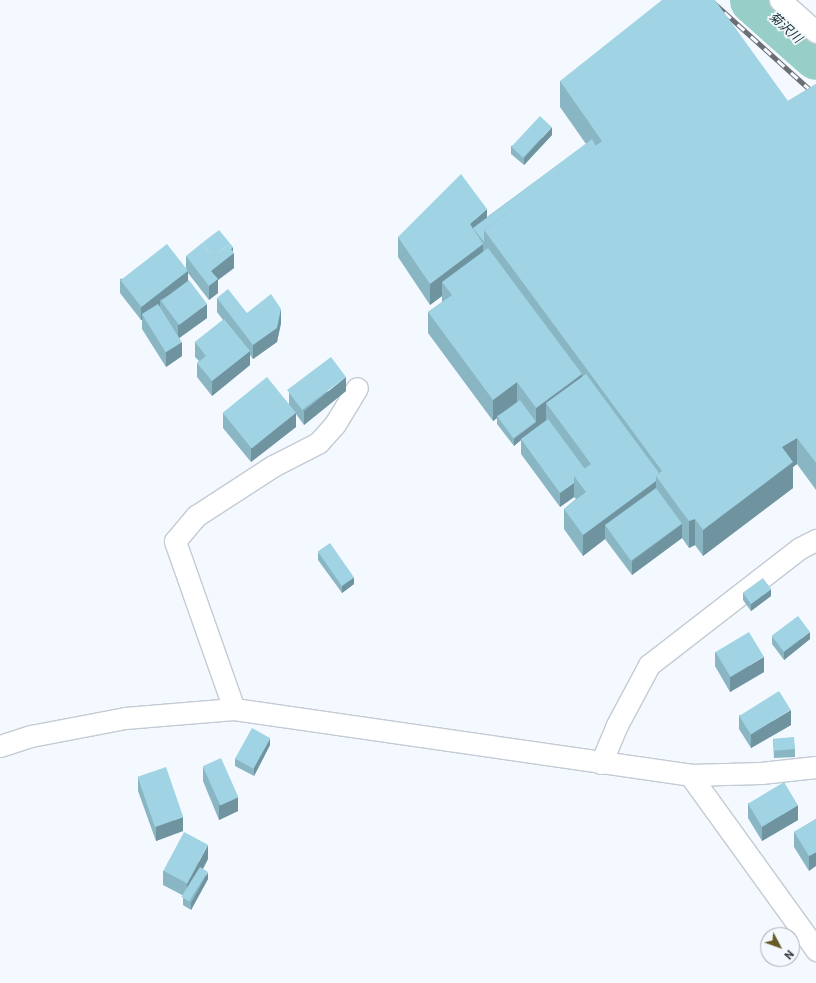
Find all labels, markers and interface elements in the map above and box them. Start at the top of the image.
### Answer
water label: 菊沢川 [765,9,805,47]
north arrow [760,927,800,967]
text: N [781,947,796,962]

